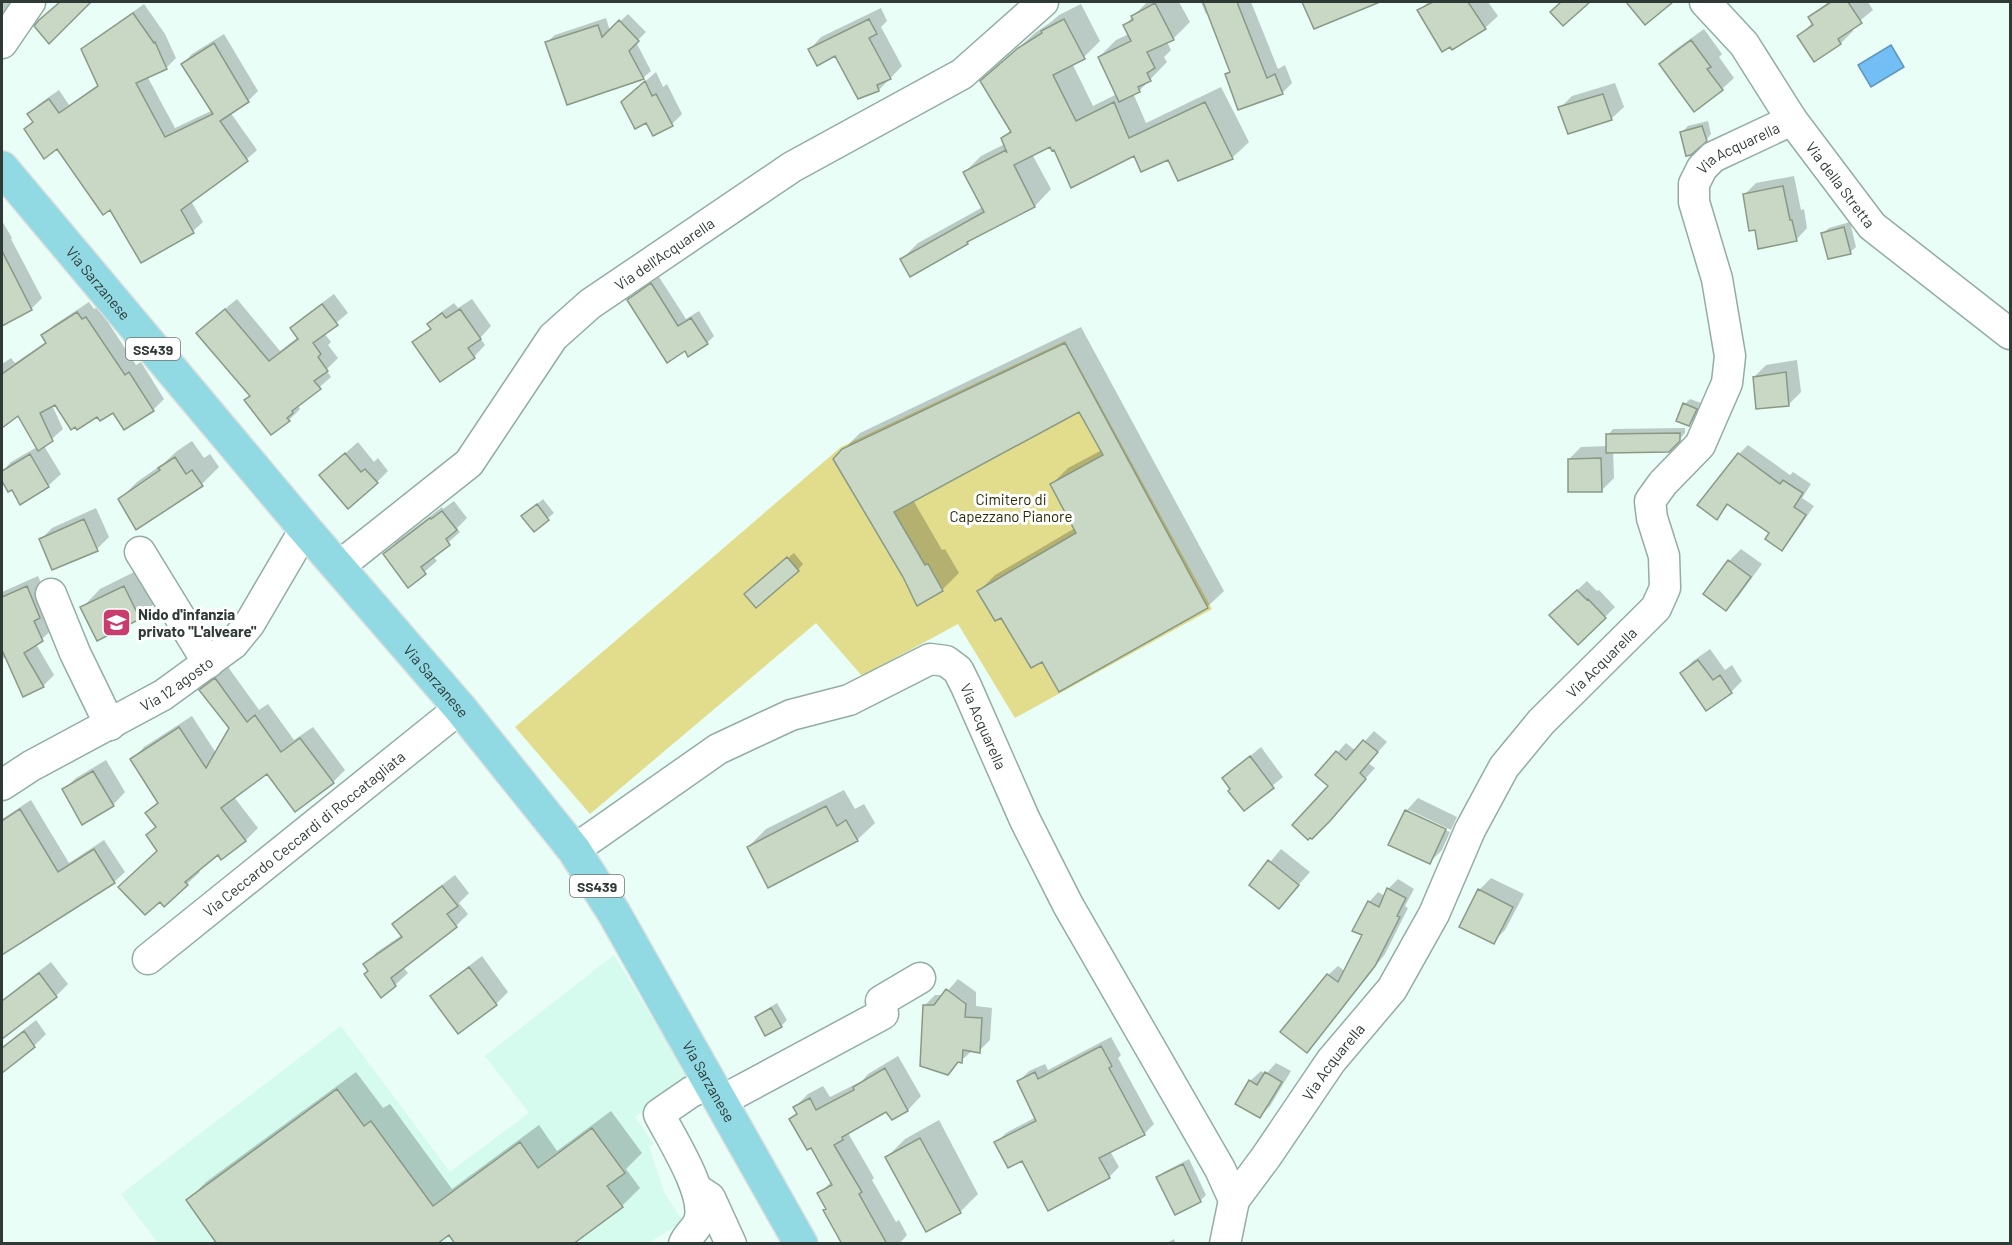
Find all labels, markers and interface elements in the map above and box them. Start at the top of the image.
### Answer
street label: Via Acquarella [1693,118,1782,177]
street label: Via della Stretta [1802,138,1879,231]
street label: Via dell'Acquarella [611,214,717,294]
street label: Via Sarzanese [62,242,134,323]
road number: SS439 [126,338,180,360]
park label: Cimitero di Capezzano Pianore [950,490,1072,525]
place label: Nido d'infanzia privato "L'alveare" [138,605,257,640]
school or university icon: Nido d'infanzia privato "L'alveare" [101,607,133,639]
street label: Via Acquarella [1562,623,1640,701]
street label: Via Sarzanese [400,641,473,721]
street label: Via 12 agosto [137,653,216,715]
street label: Via Acquarella [957,680,1010,772]
street label: Via Ceccardo Ceccardi di Roccatagliata [199,747,408,920]
road number: SS439 [570,875,624,897]
street label: Via Acquarella [1298,1020,1368,1104]
street label: Via Sarzanese [679,1037,739,1125]

